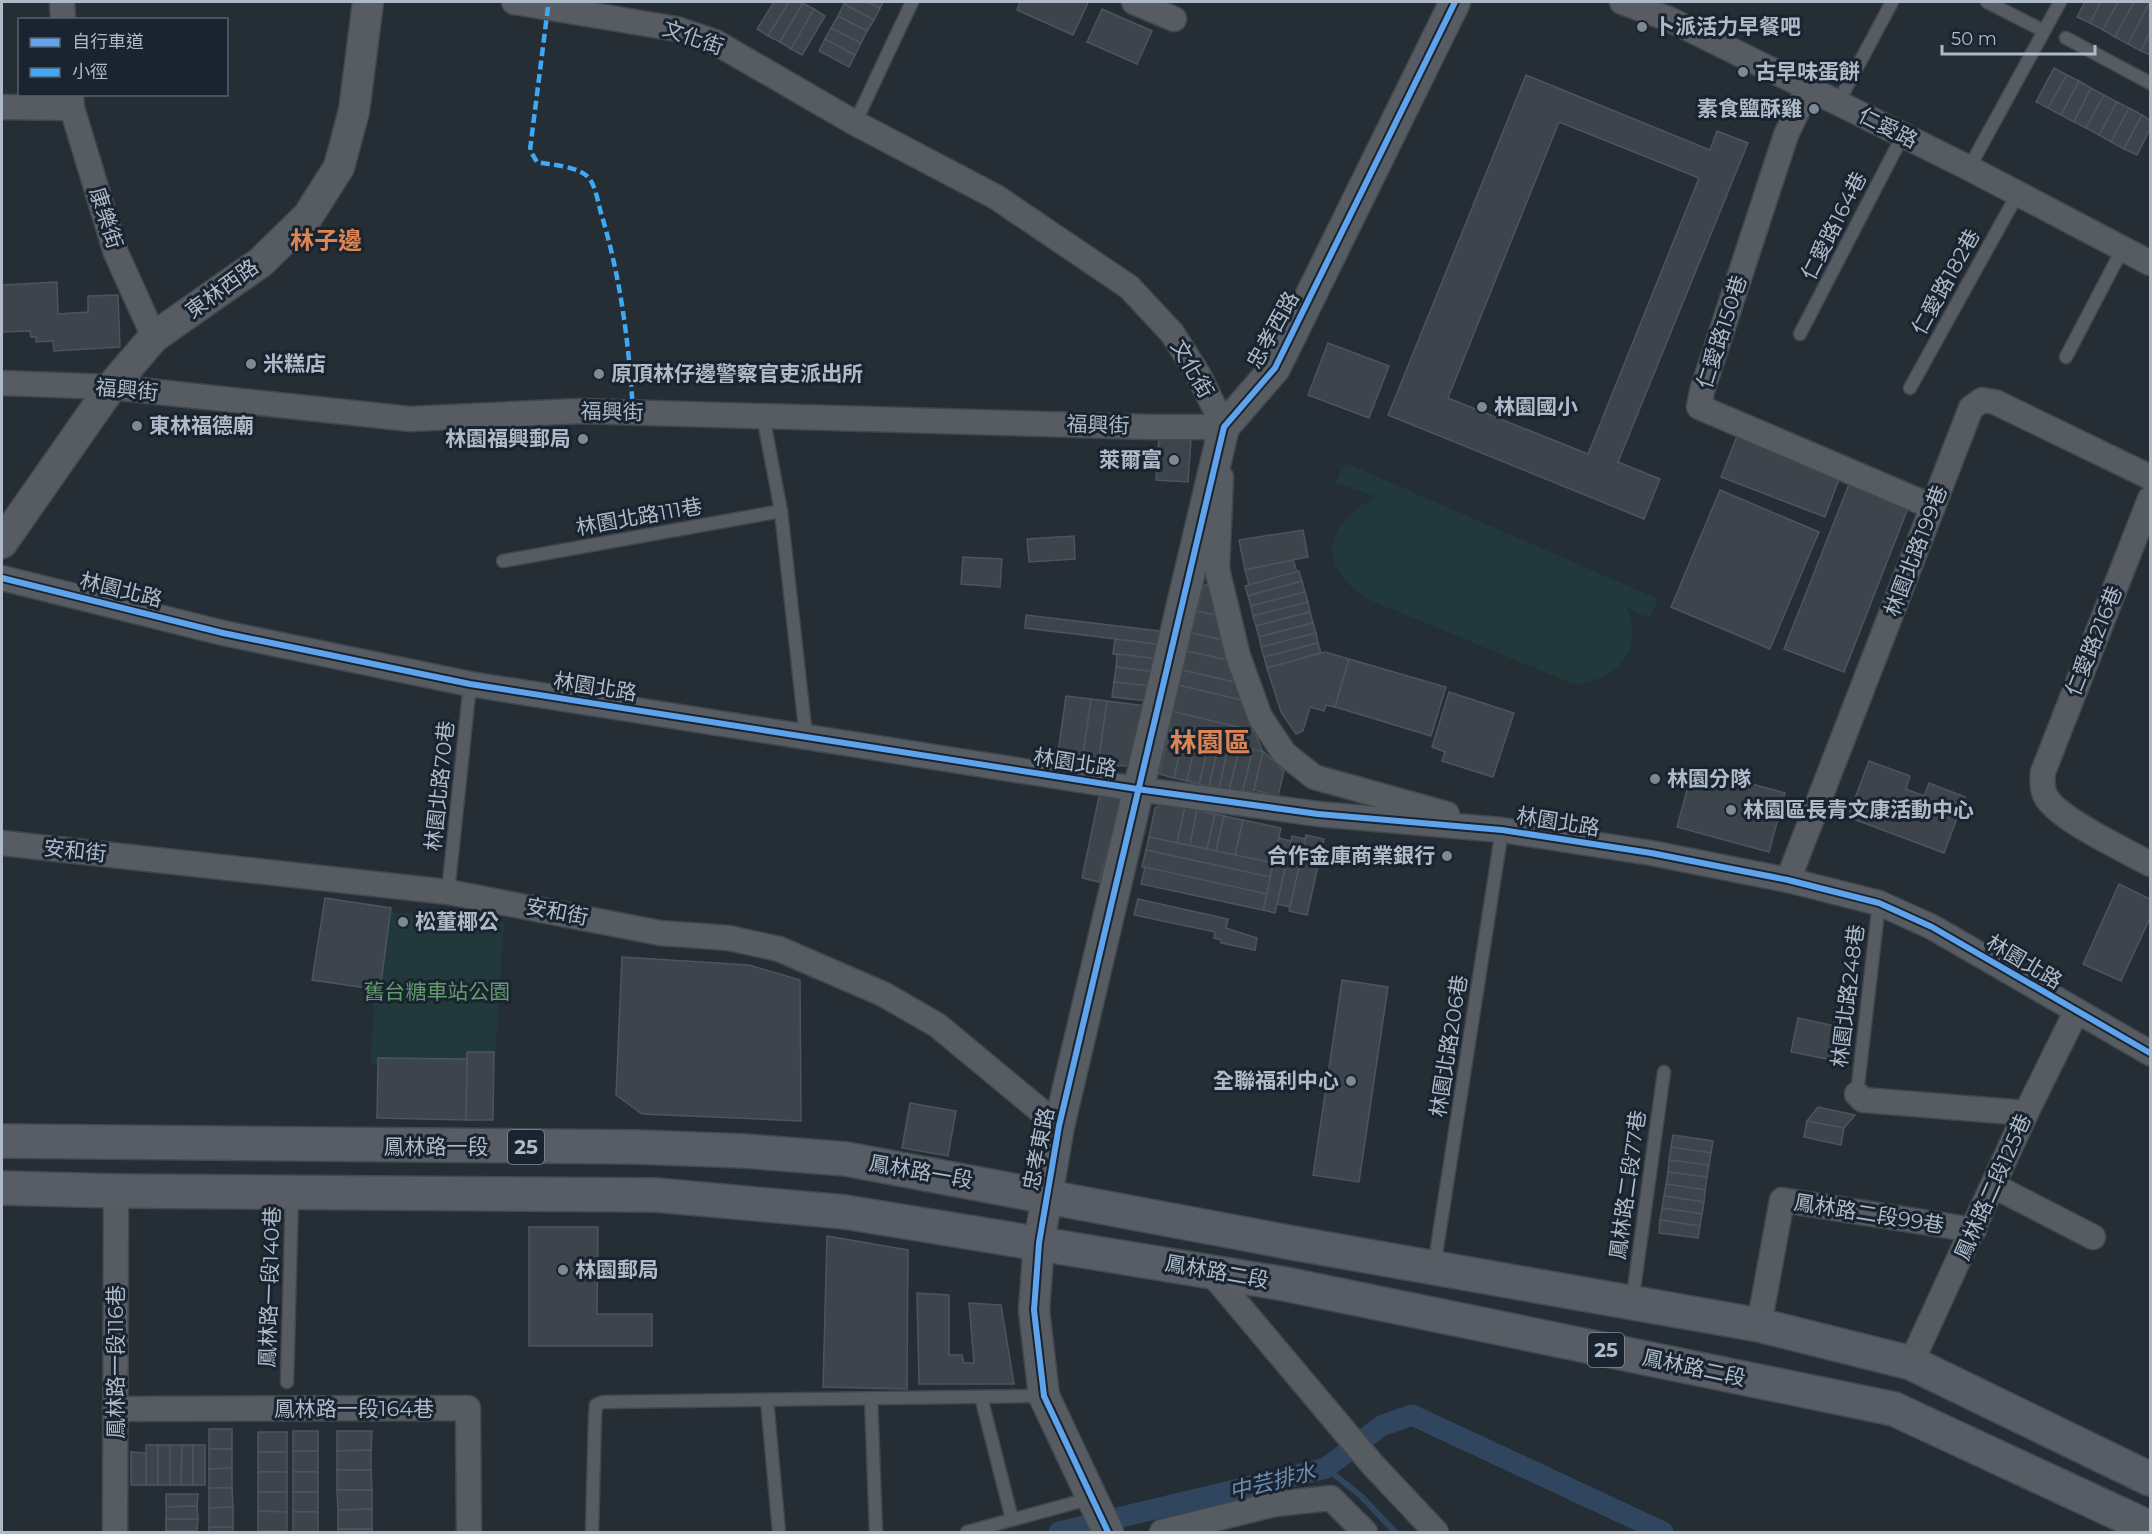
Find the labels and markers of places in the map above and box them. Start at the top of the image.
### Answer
place label: 卜派活力早餐吧 [1654,14,1801,39]
marker: 卜派活力早餐吧 [1635,20,1649,34]
place label: 古早味蛋餅 [1755,59,1860,84]
marker: 古早味蛋餅 [1736,65,1750,79]
place label: 素食鹽酥雞 [1697,96,1802,121]
marker: 素食鹽酥雞 [1807,102,1821,116]
place label: 米糕店 [263,351,326,376]
marker: 米糕店 [244,357,258,371]
place label: 原頂林仔邊警察官吏派出所 [611,361,863,386]
marker: 原頂林仔邊警察官吏派出所 [592,367,606,381]
place label: 林園國小 [1494,394,1578,419]
marker: 林園國小 [1475,400,1489,414]
place label: 東林福德廟 [149,413,254,438]
marker: 東林福德廟 [130,419,144,433]
place label: 林園福興郵局 [445,426,571,451]
marker: 林園福興郵局 [576,432,590,446]
place label: 萊爾富 [1099,447,1162,472]
marker: 萊爾富 [1167,453,1181,467]
place label: 林園分隊 [1667,766,1752,791]
marker: 林園分隊 [1648,772,1662,786]
place label: 林園區長青文康活動中心 [1743,797,1974,822]
marker: 林園區長青文康活動中心 [1724,803,1738,817]
place label: 合作金庫商業銀行 [1267,843,1435,868]
marker: 合作金庫商業銀行 [1440,849,1454,863]
place label: 松董椰公 [415,909,499,934]
marker: 松董椰公 [396,915,410,929]
place label: 全聯福利中心 [1213,1068,1339,1093]
marker: 全聯福利中心 [1344,1074,1358,1088]
place label: 林園郵局 [575,1257,659,1282]
marker: 林園郵局 [556,1263,570,1277]

